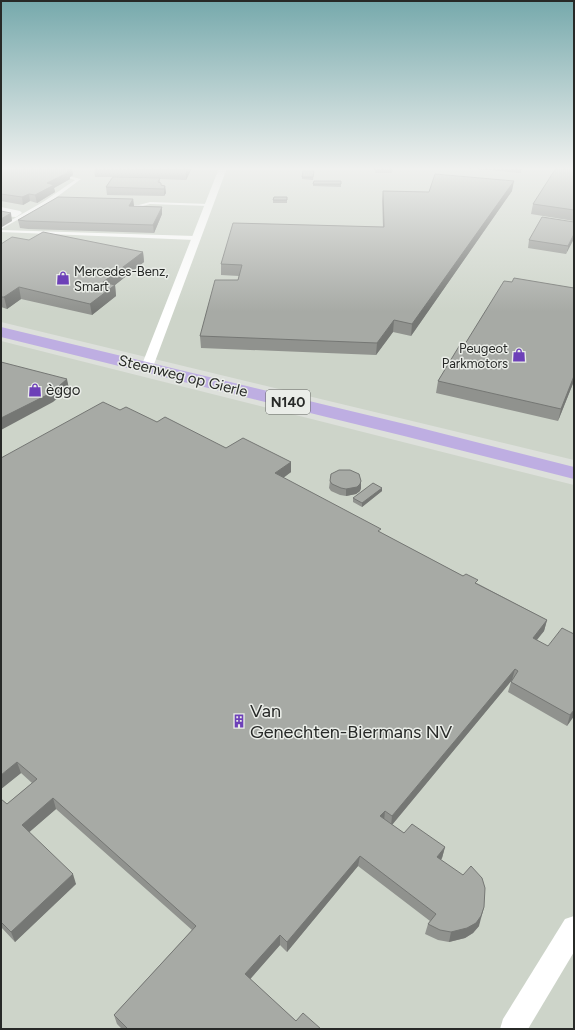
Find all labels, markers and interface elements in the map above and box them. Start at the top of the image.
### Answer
place label: Mercedes-Benz, Smart [74,264,168,294]
shop icon: Mercedes-Benz, Smart [55,270,71,286]
place label: Peugeot Parkmotors [442,341,508,371]
shop icon: Peugeot Parkmotors [511,347,527,363]
street label: Steenweg op Gierle [116,351,250,401]
place label: èggo [46,381,81,399]
shop icon: èggo [27,382,43,398]
road number: N140 [266,390,310,414]
place label: Van Genechten-Biermans NV [250,700,453,743]
building icon: Van Genechten-Biermans NV [231,713,247,729]

